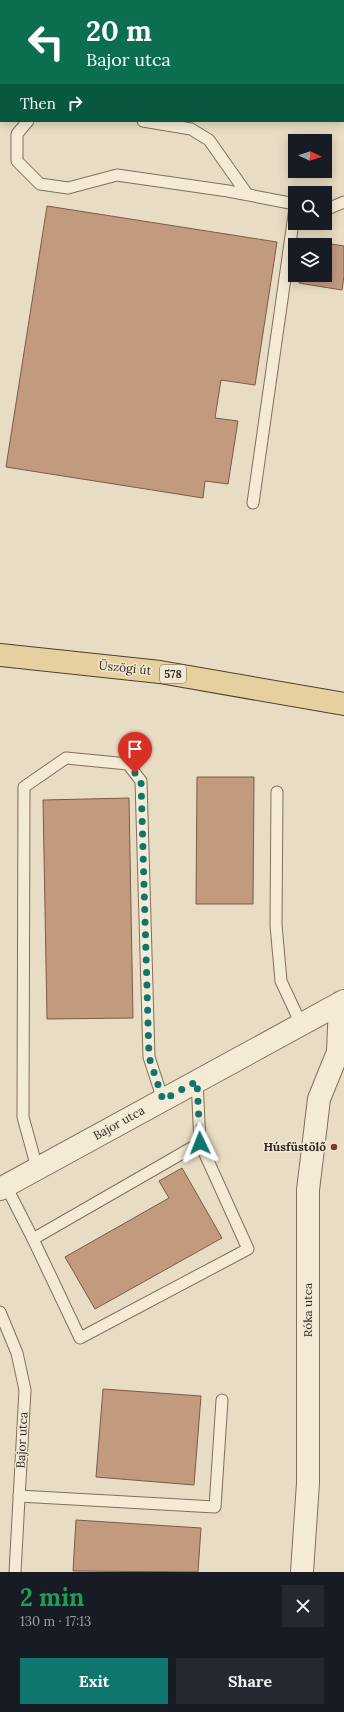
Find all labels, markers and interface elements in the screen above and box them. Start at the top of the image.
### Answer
text: 20 m [86,13,152,49]
icon: left [20,16,72,68]
text: Bajor utca [86,48,171,71]
icon: right [64,92,86,114]
text: Then [20,94,56,113]
north arrow [288,134,332,178]
map controls [288,134,332,282]
button: search [288,186,332,230]
button: layers [288,238,332,282]
street label: Üszögi út [98,657,152,678]
road number: 578 [160,665,186,683]
pin [118,732,152,773]
icon: arrive [124,738,146,760]
street label: Bajor utca [90,1102,147,1143]
position arrow [179,1122,221,1164]
place label: Húsfüstölő [263,1139,326,1154]
marker: Húsfüstölő [329,1142,339,1152]
street label: Róka utca [300,1283,315,1337]
street label: Bajor utca [13,1411,30,1469]
text: 2 min [20,1582,84,1613]
button: close [282,1585,324,1627]
text: 130 m · 17:13 [20,1613,91,1630]
button: Exit [20,1658,168,1704]
button: Share [176,1658,324,1704]

